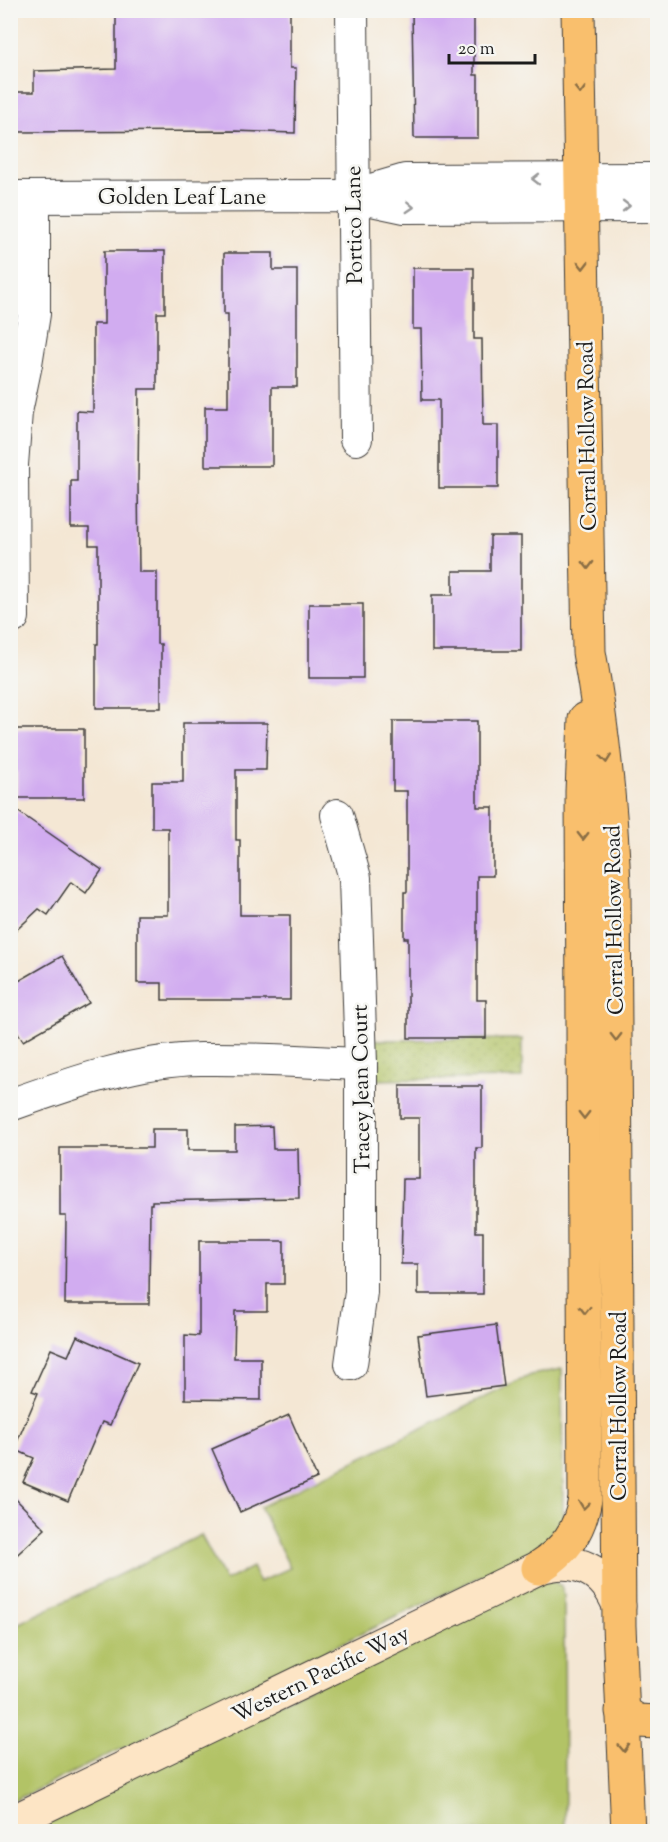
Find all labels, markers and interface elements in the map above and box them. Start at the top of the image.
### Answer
scale bar [449,27,534,65]
text: 20 m [458,37,495,63]
one-way arrow [573,85,586,94]
street label: Portico Lane [339,165,373,284]
one-way arrow [531,173,540,185]
street label: Golden Leaf Lane [98,183,266,215]
one-way arrow [406,200,415,213]
one-way arrow [621,200,630,212]
one-way arrow [577,260,589,269]
street label: Corral Hollow Road [571,341,607,531]
one-way arrow [582,560,594,569]
one-way arrow [599,754,612,763]
street label: Corral Hollow Road [598,825,634,1015]
one-way arrow [577,831,589,840]
street label: Tracey Jean Court [346,1004,380,1174]
one-way arrow [610,1033,622,1042]
one-way arrow [578,1110,590,1119]
one-way arrow [579,1305,591,1314]
street label: Corral Hollow Road [605,1311,637,1501]
one-way arrow [578,1500,591,1509]
street label: Western Pacific Way [227,1619,415,1732]
one-way arrow [618,1743,631,1752]

